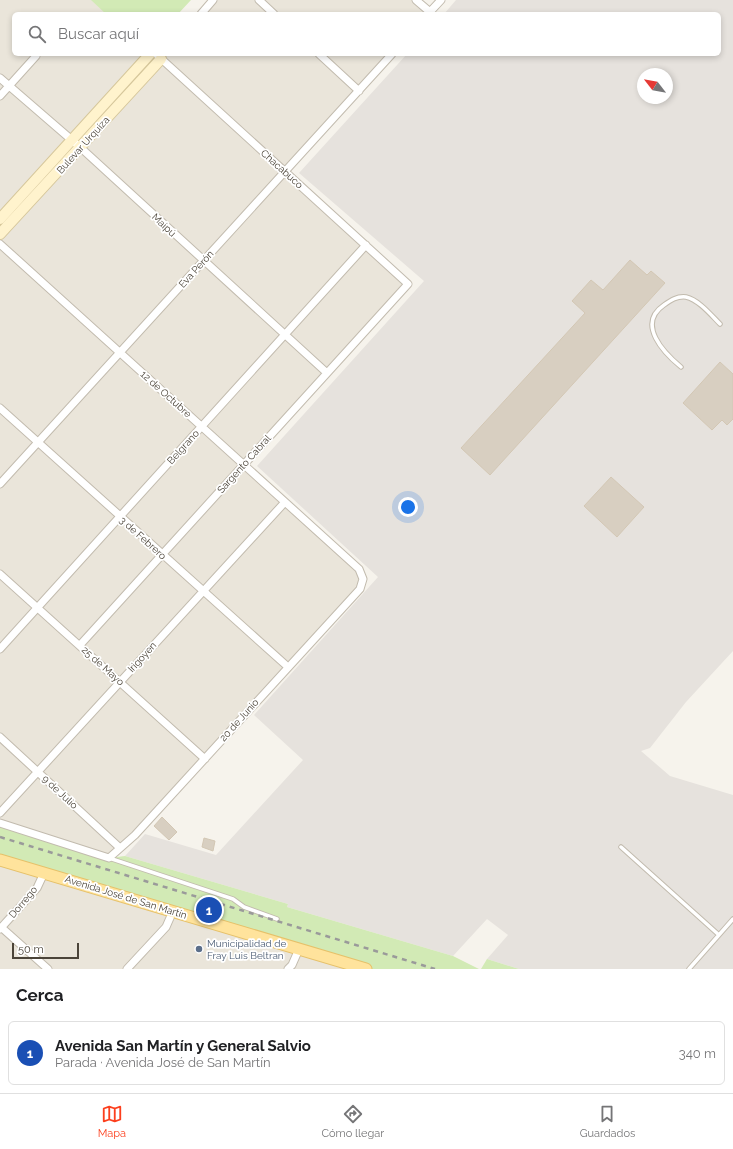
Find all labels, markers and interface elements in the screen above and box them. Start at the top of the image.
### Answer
search box [12,12,721,56]
icon: search [26,23,48,45]
text: Buscar aquí [58,25,139,43]
north arrow [637,68,673,104]
street label: Bulevar Urquiza [54,114,112,176]
street label: Chacabuco [259,147,305,191]
street label: Maipú [150,211,178,239]
street label: Eva Perón [176,248,216,290]
street label: 12 de Octubre [138,368,194,420]
street label: Belgrano [165,428,201,466]
street label: Sargento Cabral [215,432,273,495]
your location [398,497,418,517]
street label: 3 de Febrero [118,514,169,562]
street label: Irigoyen [126,639,159,674]
street label: 25 de Mayo [80,644,126,688]
street label: 20 de Junio [217,697,261,743]
street label: 9 de Julio [40,773,80,811]
street label: Avenida José de San Martín [64,873,188,921]
street label: Dorrego [7,884,39,920]
pin: 1 [196,895,222,925]
place label: Municipalidad de Fray Luis Beltran [207,938,287,961]
scale bar [12,941,79,960]
text: 50 m [18,943,44,956]
marker: Municipalidad de Fray Luis Beltran [194,944,204,954]
text: Cerca [16,985,64,1005]
text: Avenida San Martín y General Salvio [55,1037,311,1055]
text: 1 [27,1046,33,1061]
text: 340 m [679,1046,716,1061]
text: Parada · Avenida José de San Martín [55,1055,271,1070]
tab: Mapa [98,1103,126,1140]
tab: Cómo llegar [322,1103,384,1140]
tab: Guardados [580,1103,635,1140]

